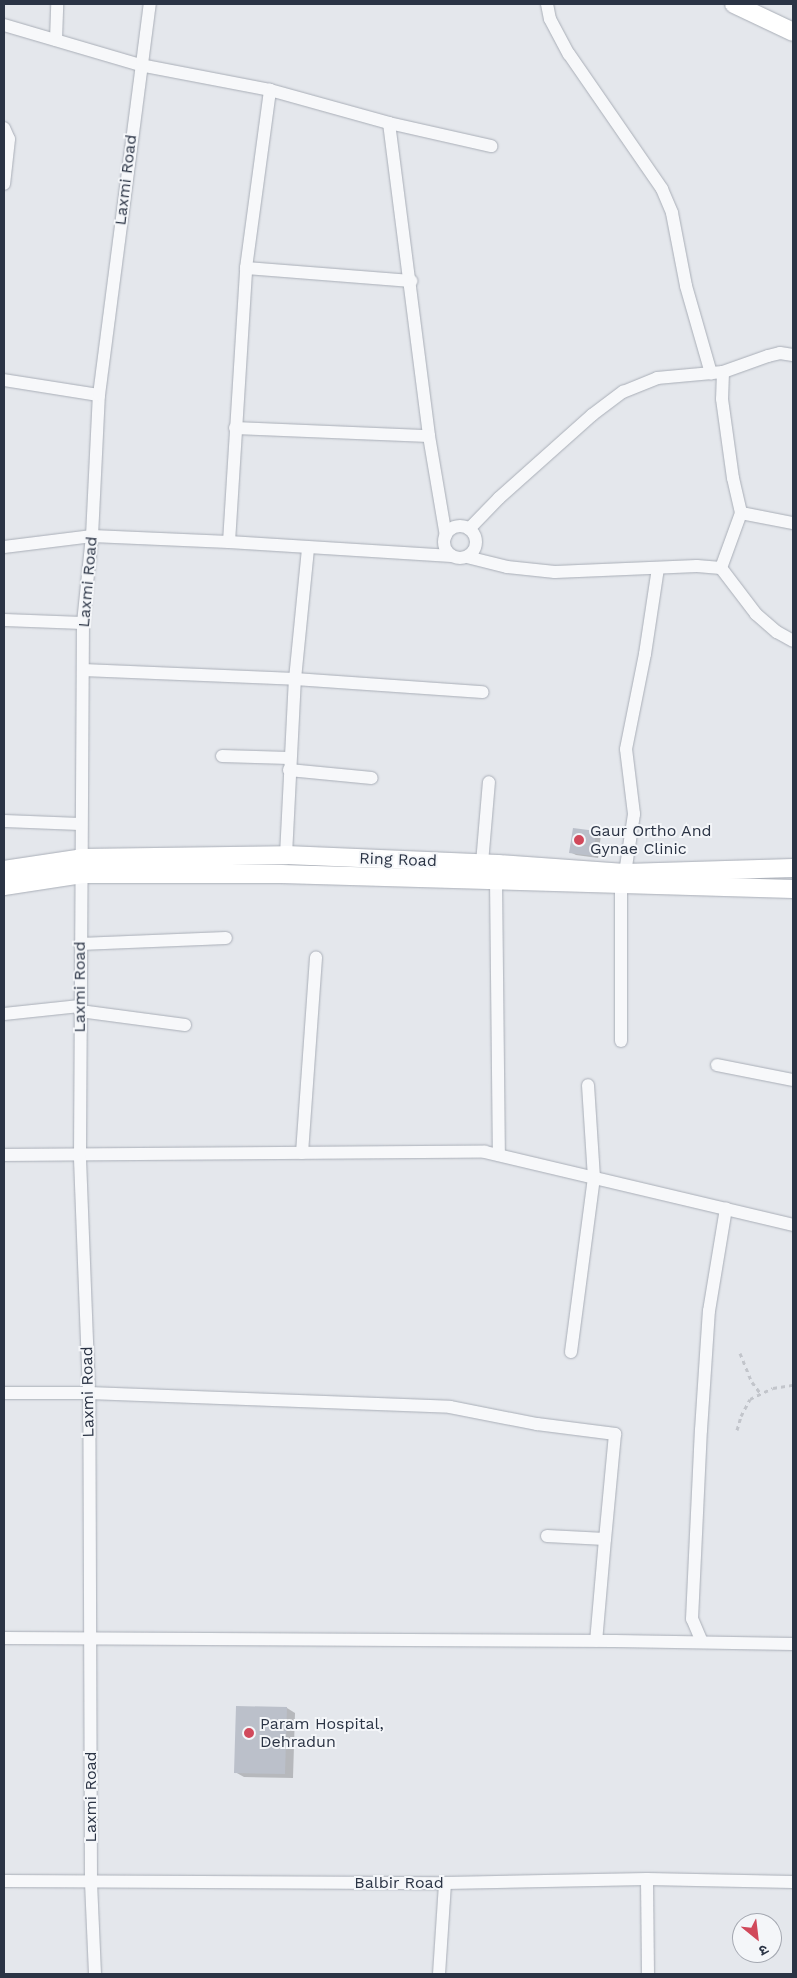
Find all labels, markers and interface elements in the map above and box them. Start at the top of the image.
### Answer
street label: Laxmi Road [111,134,141,226]
street label: Laxmi Road [74,536,102,628]
place label: Gaur Ortho And Gynae Clinic [590,821,713,859]
marker: Gaur Ortho And Gynae Clinic [572,833,586,847]
street label: Ring Road [359,849,437,871]
street label: Laxmi Road [70,941,90,1033]
street label: Laxmi Road [78,1346,98,1438]
place label: Param Hospital, Dehradun [260,1714,384,1752]
marker: Param Hospital, Dehradun [242,1726,256,1740]
street label: Laxmi Road [81,1751,101,1843]
street label: Balbir Road [354,1873,444,1893]
north arrow [732,1913,782,1963]
text: उ [756,1941,771,1959]

